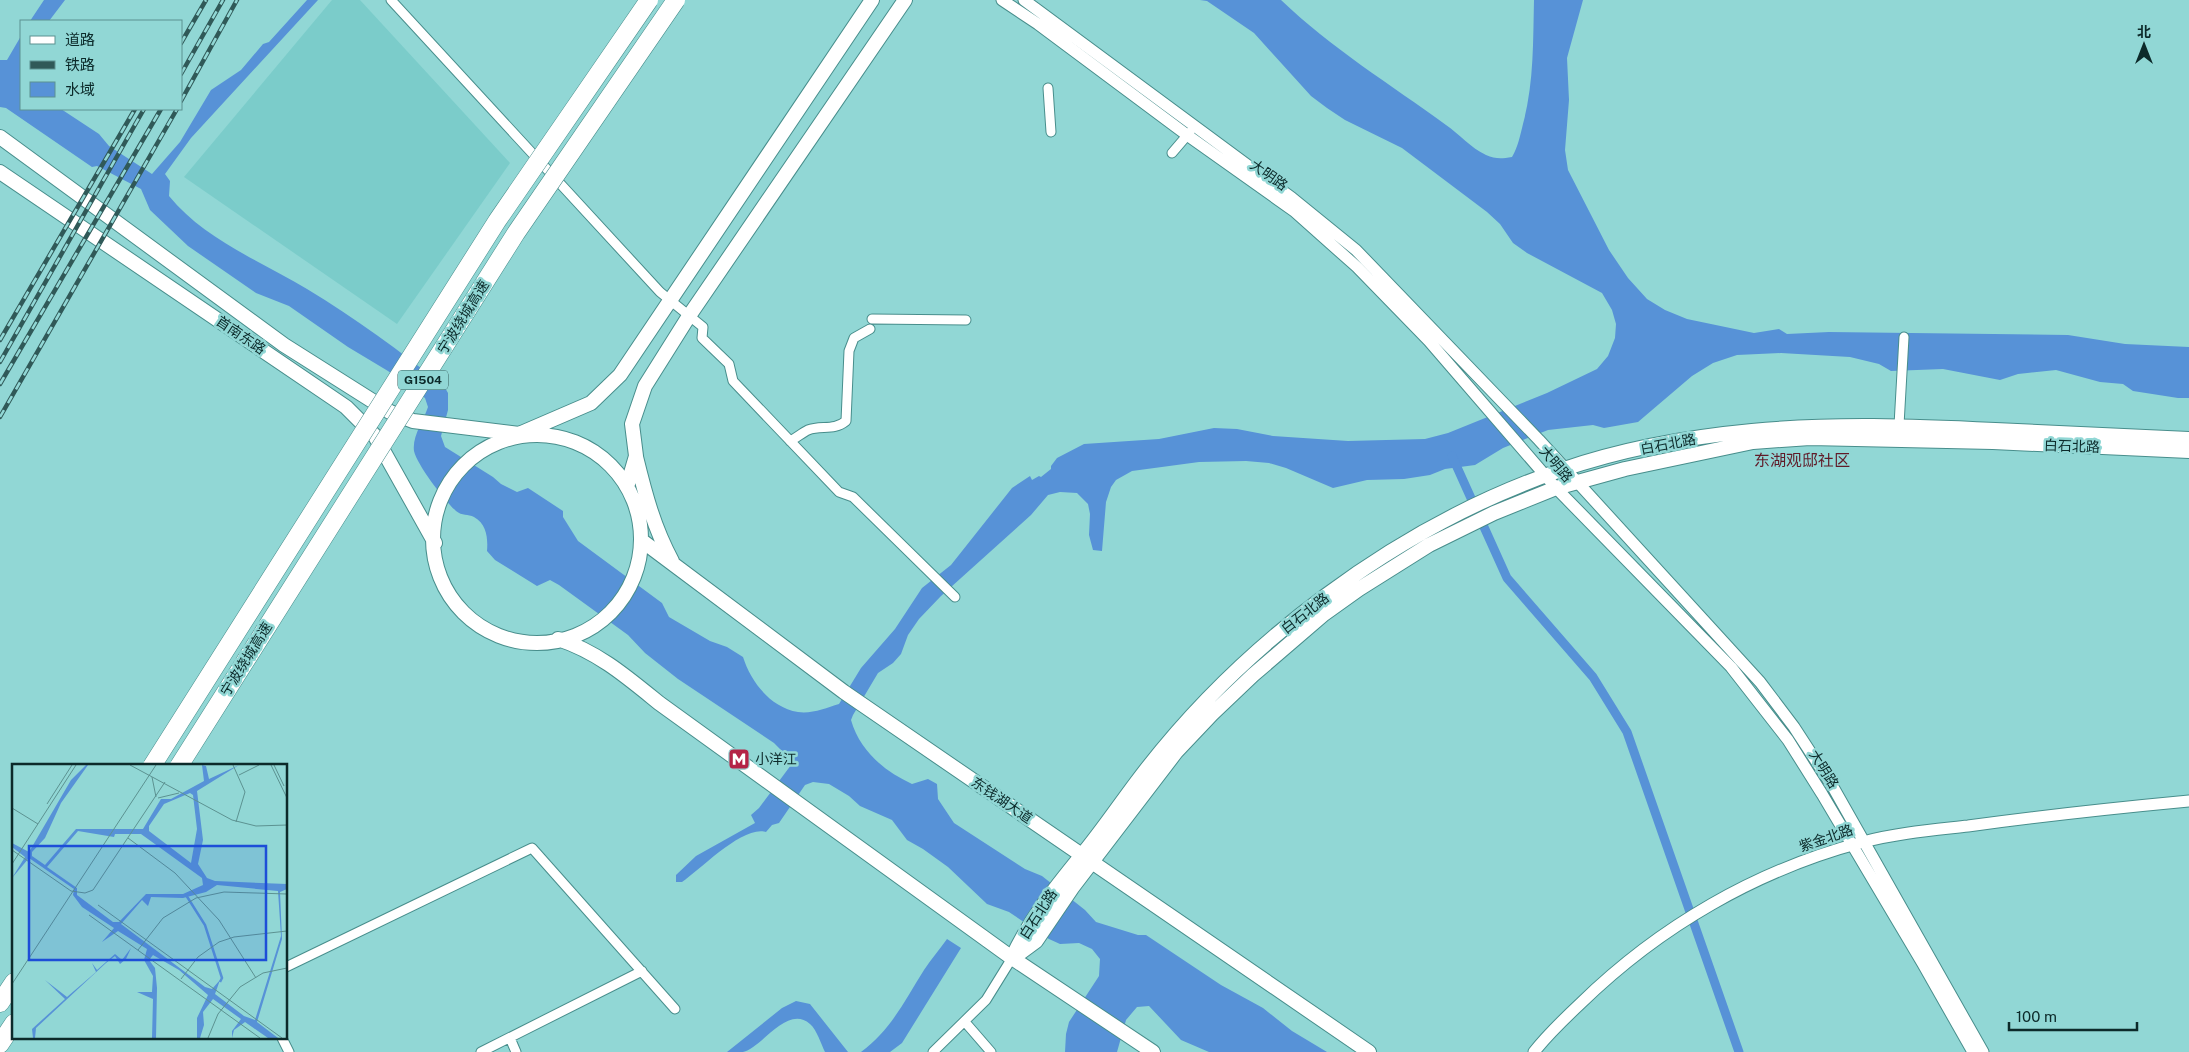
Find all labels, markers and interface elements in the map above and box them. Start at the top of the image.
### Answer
legend [20,20,182,110]
north arrow [2119,20,2169,70]
text: 北 [2137,24,2151,40]
text: 道路 [65,31,95,48]
text: 铁路 [65,56,95,73]
text: 水域 [65,81,95,98]
street label: 大明路 [1247,156,1291,194]
street label: 宁波绕城高速 [434,277,492,357]
street label: 首南东路 [213,313,269,357]
road number: G1504 [398,370,448,390]
street label: 白石北路 [1639,431,1697,457]
street label: 白石北路 [2044,437,2100,455]
street label: 大明路 [1536,443,1576,485]
district label: 东湖观邸社区 [1754,451,1850,470]
street label: 白石北路 [1278,589,1332,637]
street label: 宁波绕城高速 [217,619,275,699]
metro station icon: 小洋江 [727,747,751,771]
street label: 大明路 [1806,747,1842,791]
place label: 小洋江 [755,751,797,767]
inset map [12,764,288,1040]
street label: 东钱湖大道 [969,774,1035,826]
street label: 紫金北路 [1797,821,1855,855]
street label: 白石北路 [1016,886,1060,942]
scale bar [2009,1000,2136,1032]
text: 100 m [2016,1008,2057,1025]

